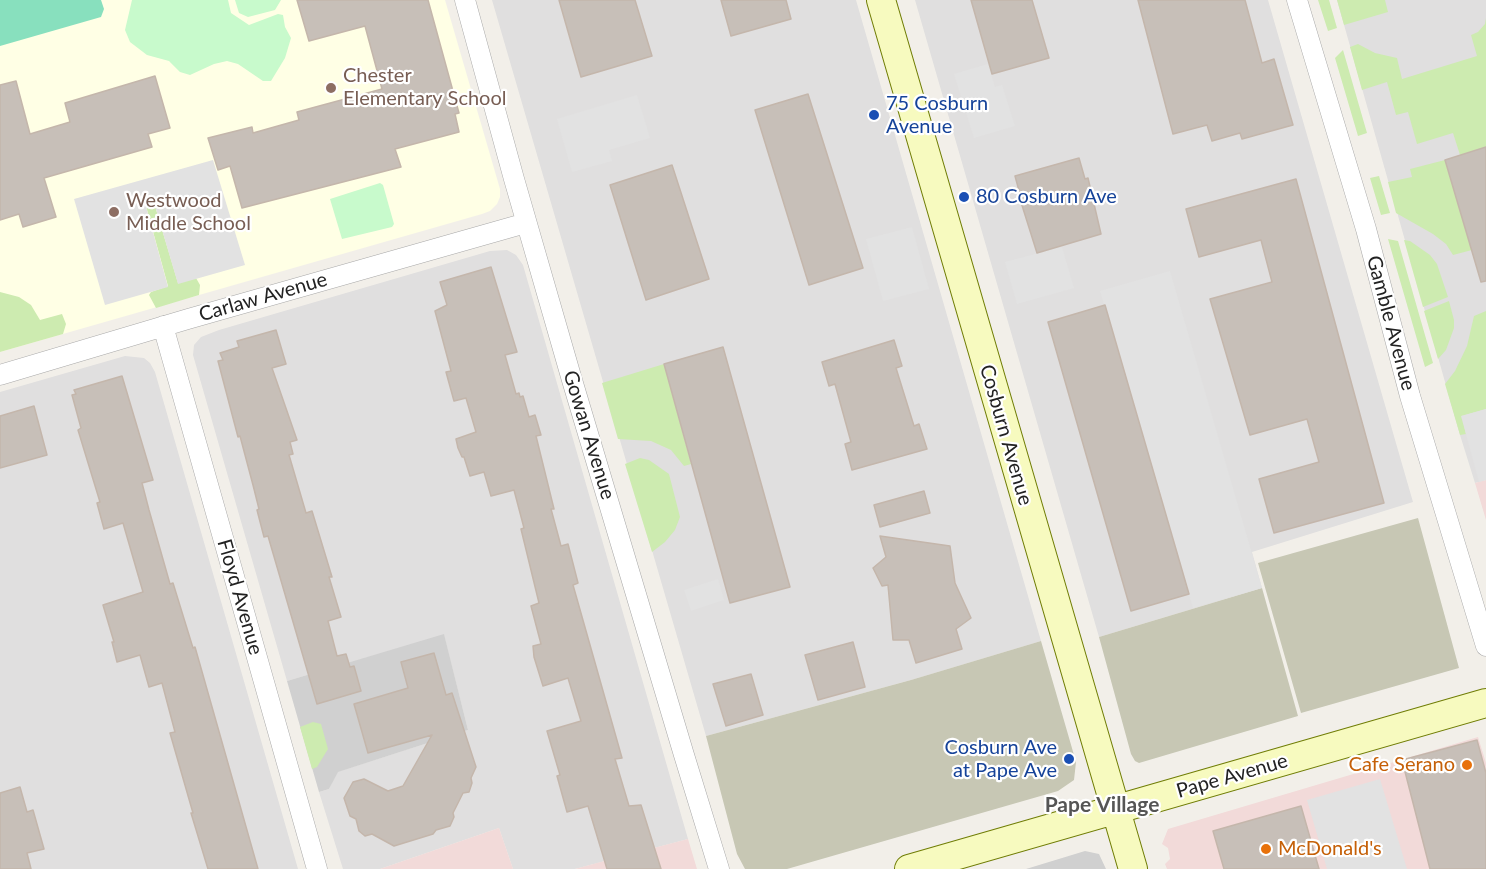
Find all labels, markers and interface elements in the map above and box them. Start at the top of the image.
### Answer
place label: Chester Elementary School [343,64,506,111]
marker: Chester Elementary School [324,81,338,95]
place label: 75 Cosburn Avenue [886,92,988,139]
marker: 75 Cosburn Avenue [867,108,881,122]
place label: 80 Cosburn Ave [976,185,1117,209]
place label: Westwood Middle School [126,189,251,236]
marker: 80 Cosburn Ave [957,190,971,204]
marker: Westwood Middle School [107,205,121,219]
street label: Gamble Avenue [1361,253,1421,393]
street label: Carlaw Avenue [196,267,330,327]
street label: Cosburn Avenue [974,362,1038,508]
street label: Gowan Avenue [558,368,620,502]
street label: Floyd Avenue [212,536,268,658]
place label: Cosburn Ave at Pape Ave [945,736,1057,783]
street label: Pape Avenue [1174,749,1290,803]
marker: Cosburn Ave at Pape Ave [1062,752,1076,766]
place label: Cafe Serano [1349,753,1455,777]
marker: Cafe Serano [1460,758,1474,772]
district label: Pape Village [1045,792,1159,818]
place label: McDonald's [1278,837,1382,861]
marker: McDonald's [1259,842,1273,856]

